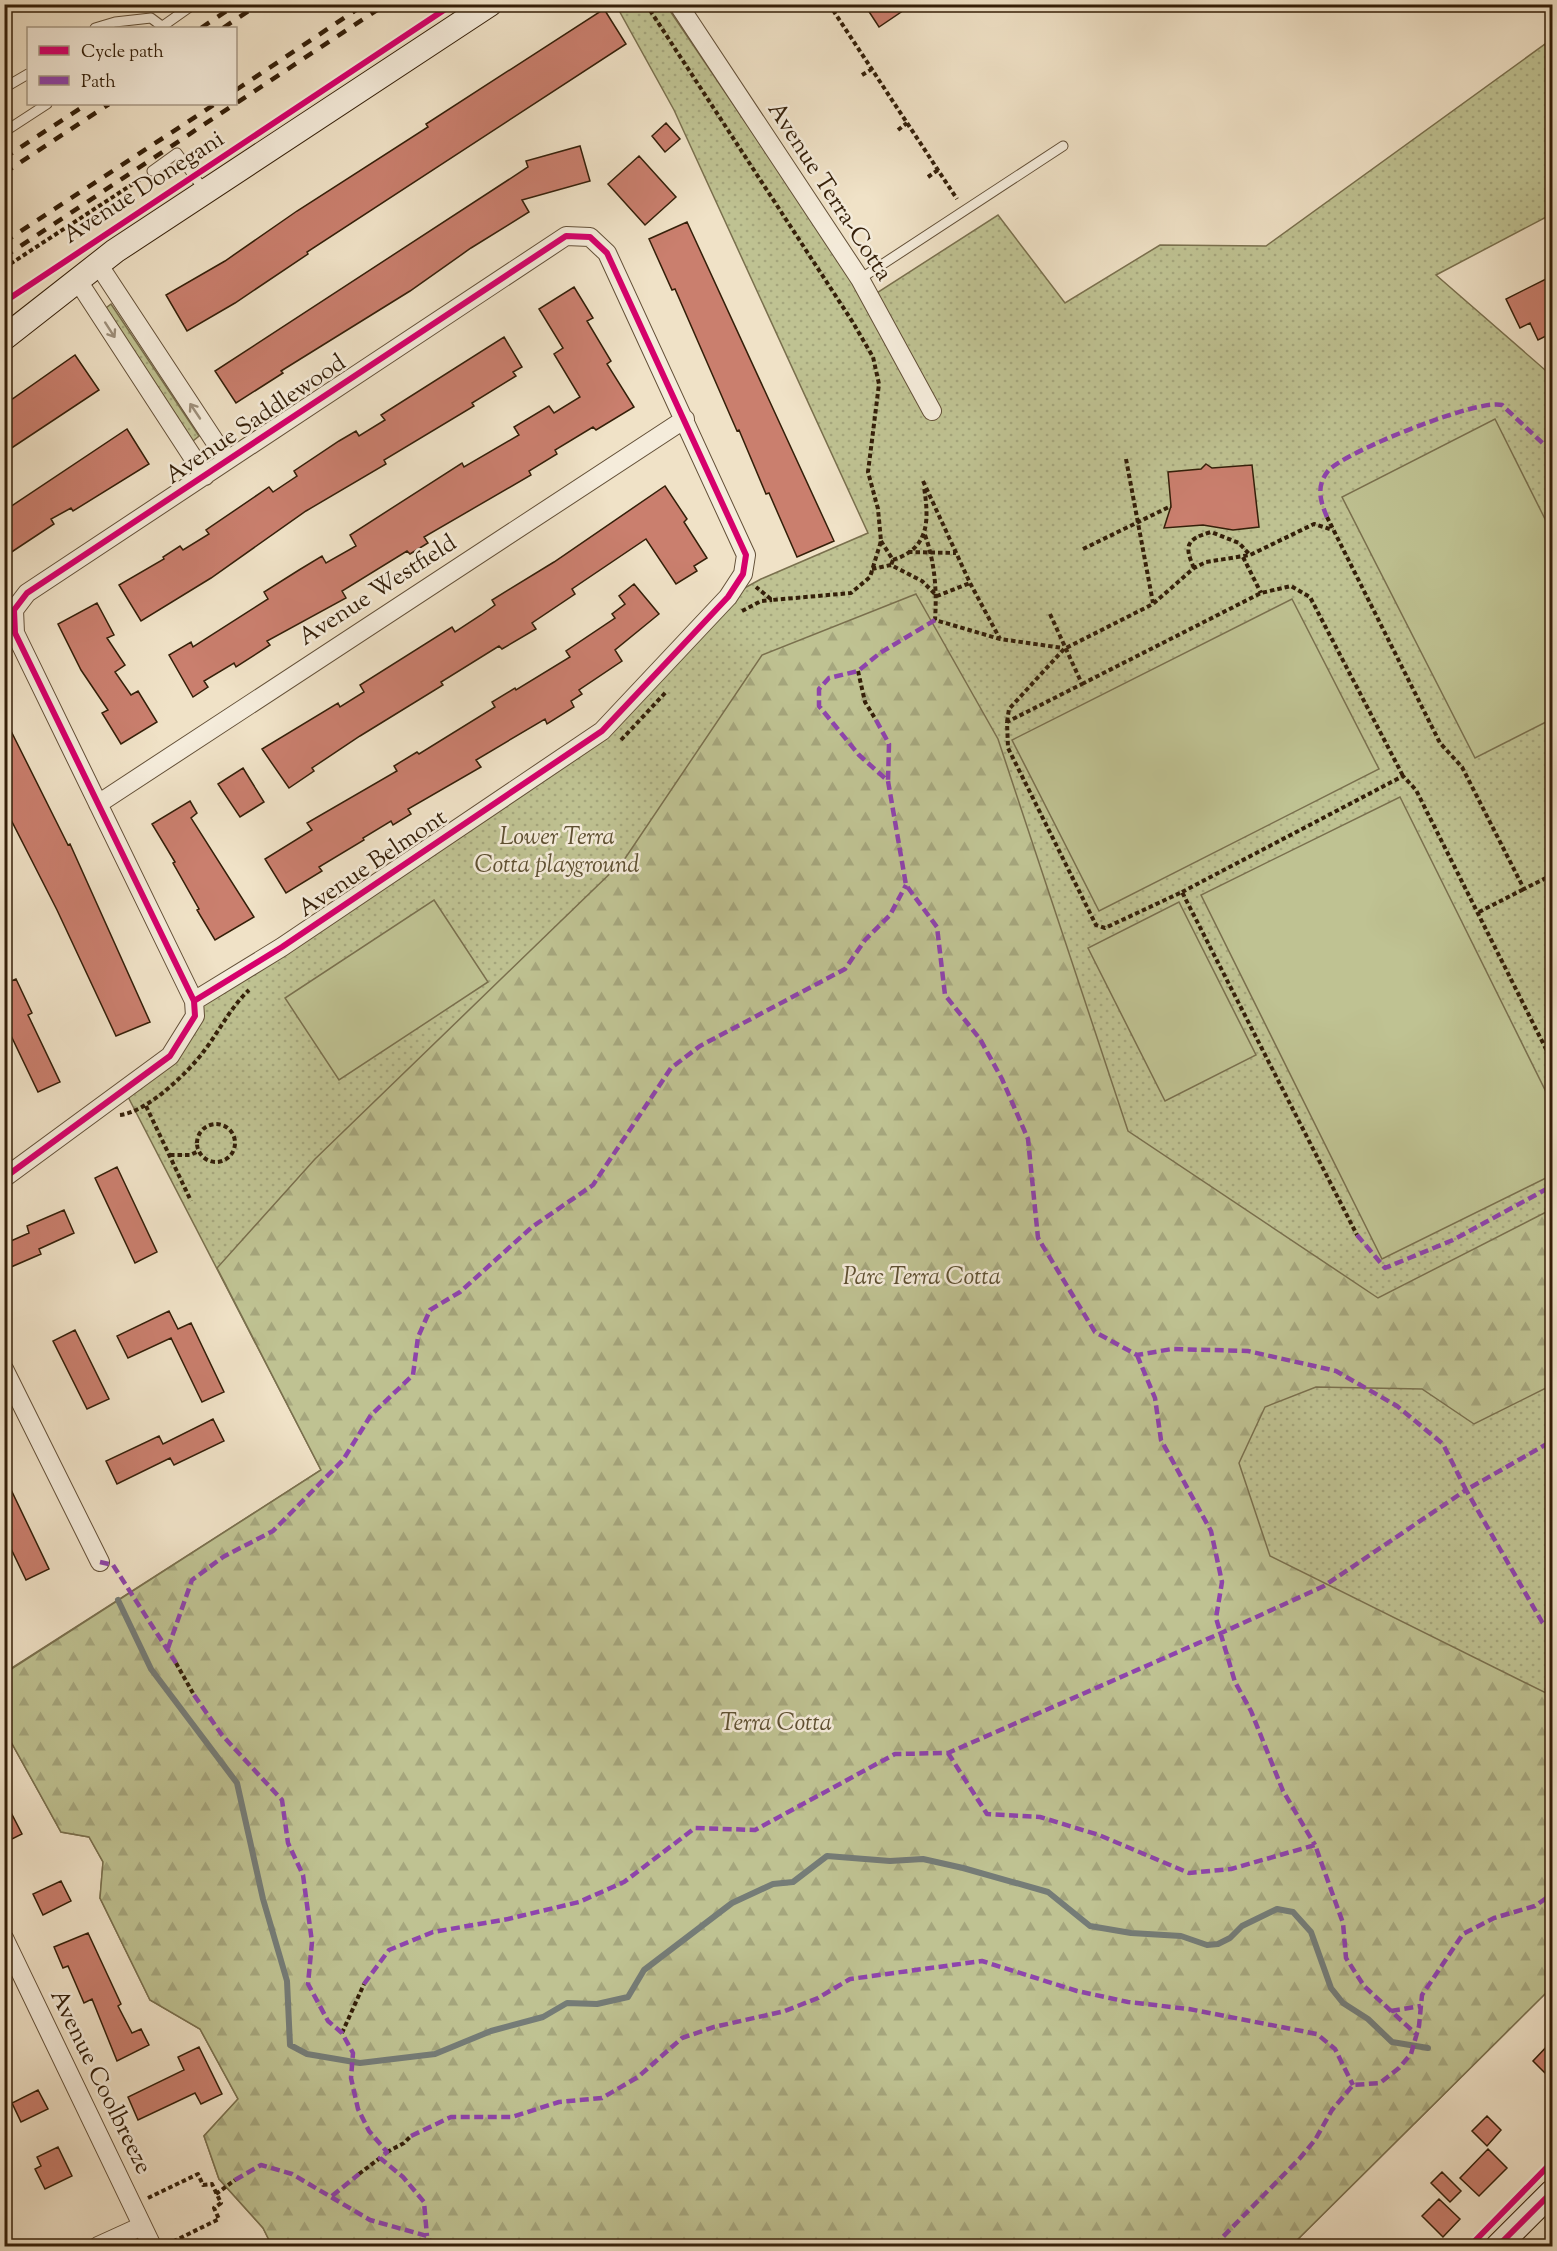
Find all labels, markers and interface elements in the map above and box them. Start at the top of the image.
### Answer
legend [27,27,237,105]
text: Cycle path [81,40,164,66]
text: Path [81,70,116,96]
street label: Avenue Terra-Cotta [758,96,900,288]
street label: Avenue Donegani [57,123,232,253]
one-way arrow [104,321,116,338]
street label: Avenue Saddlewood [159,347,354,493]
one-way arrow [189,404,201,420]
street label: Avenue Westfield [292,527,464,655]
street label: Avenue Belmont [292,802,454,926]
park label: Lower Terra Cotta playground [475,821,640,883]
park label: Parc Terra Cotta [843,1261,1001,1295]
park label: Terra Cotta [720,1707,832,1741]
street label: Avenue Coolbreeze [41,1984,159,2180]

